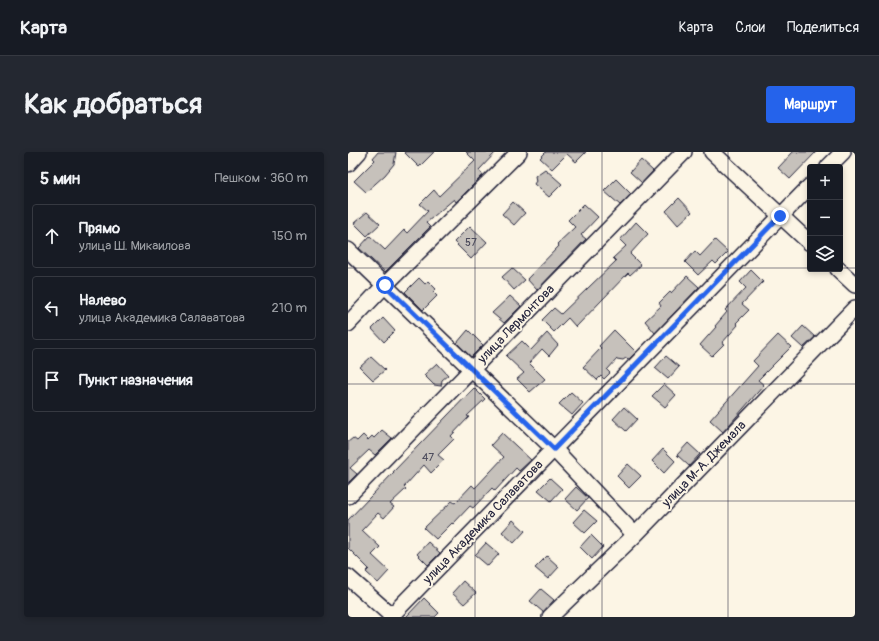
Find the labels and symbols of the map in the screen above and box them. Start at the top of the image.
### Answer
route end [771,207,789,225]
house number: 57 [465,236,477,249]
route start [376,276,394,294]
street label: улица Лермонтова [474,281,558,368]
street label: улица М-А. Джемала [658,417,749,511]
house number: 47 [422,451,434,464]
street label: улица Академика Салаватова [419,457,546,588]

